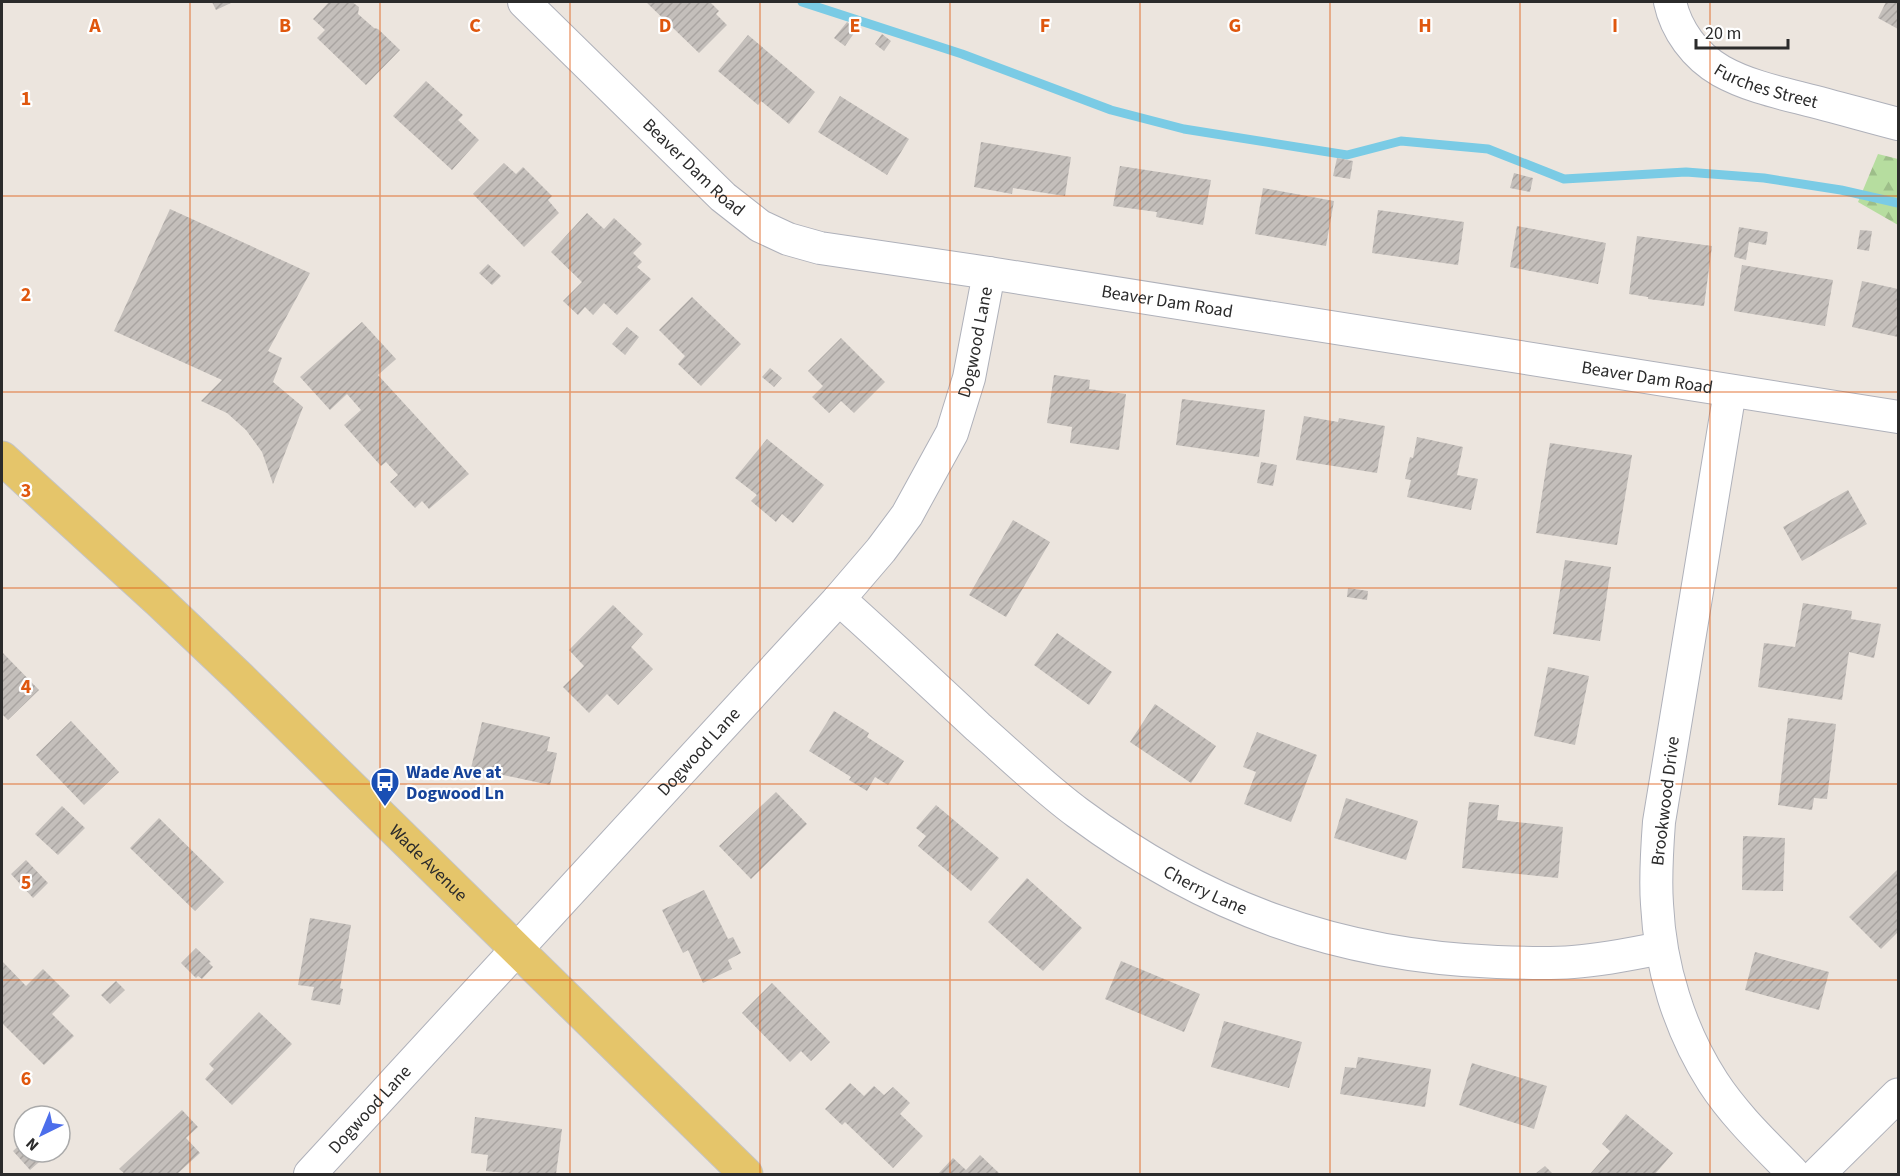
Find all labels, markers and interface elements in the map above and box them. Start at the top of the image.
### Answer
text: A [88,12,101,40]
text: B [279,12,291,40]
text: C [469,12,481,40]
text: D [659,12,671,40]
text: E [850,12,860,40]
text: F [1040,12,1050,40]
text: G [1229,12,1241,40]
text: H [1418,12,1432,40]
text: I [1612,12,1618,40]
scale bar [1696,12,1788,50]
text: 20 m [1705,21,1741,46]
street label: Furches Street [1709,58,1820,115]
text: 1 [21,85,31,113]
street label: Beaver Dam Road [637,113,750,223]
street label: Beaver Dam Road [1100,279,1235,324]
text: 2 [21,281,31,309]
street label: Dogwood Lane [952,285,999,401]
street label: Beaver Dam Road [1580,355,1715,401]
text: 3 [21,477,31,505]
text: 4 [21,673,32,701]
street label: Dogwood Lane [652,702,746,802]
street label: Brookwood Drive [1645,735,1686,867]
place label: Wade Ave at Dogwood Ln [406,760,504,806]
bus stop icon: Wade Ave at Dogwood Ln [369,766,401,808]
street label: Wade Avenue [383,819,473,907]
street label: Cherry Lane [1159,859,1251,922]
text: 5 [21,869,31,897]
street label: Dogwood Lane [323,1060,417,1159]
text: 6 [21,1065,31,1093]
north arrow [12,1104,72,1164]
text: N [21,1133,44,1156]

